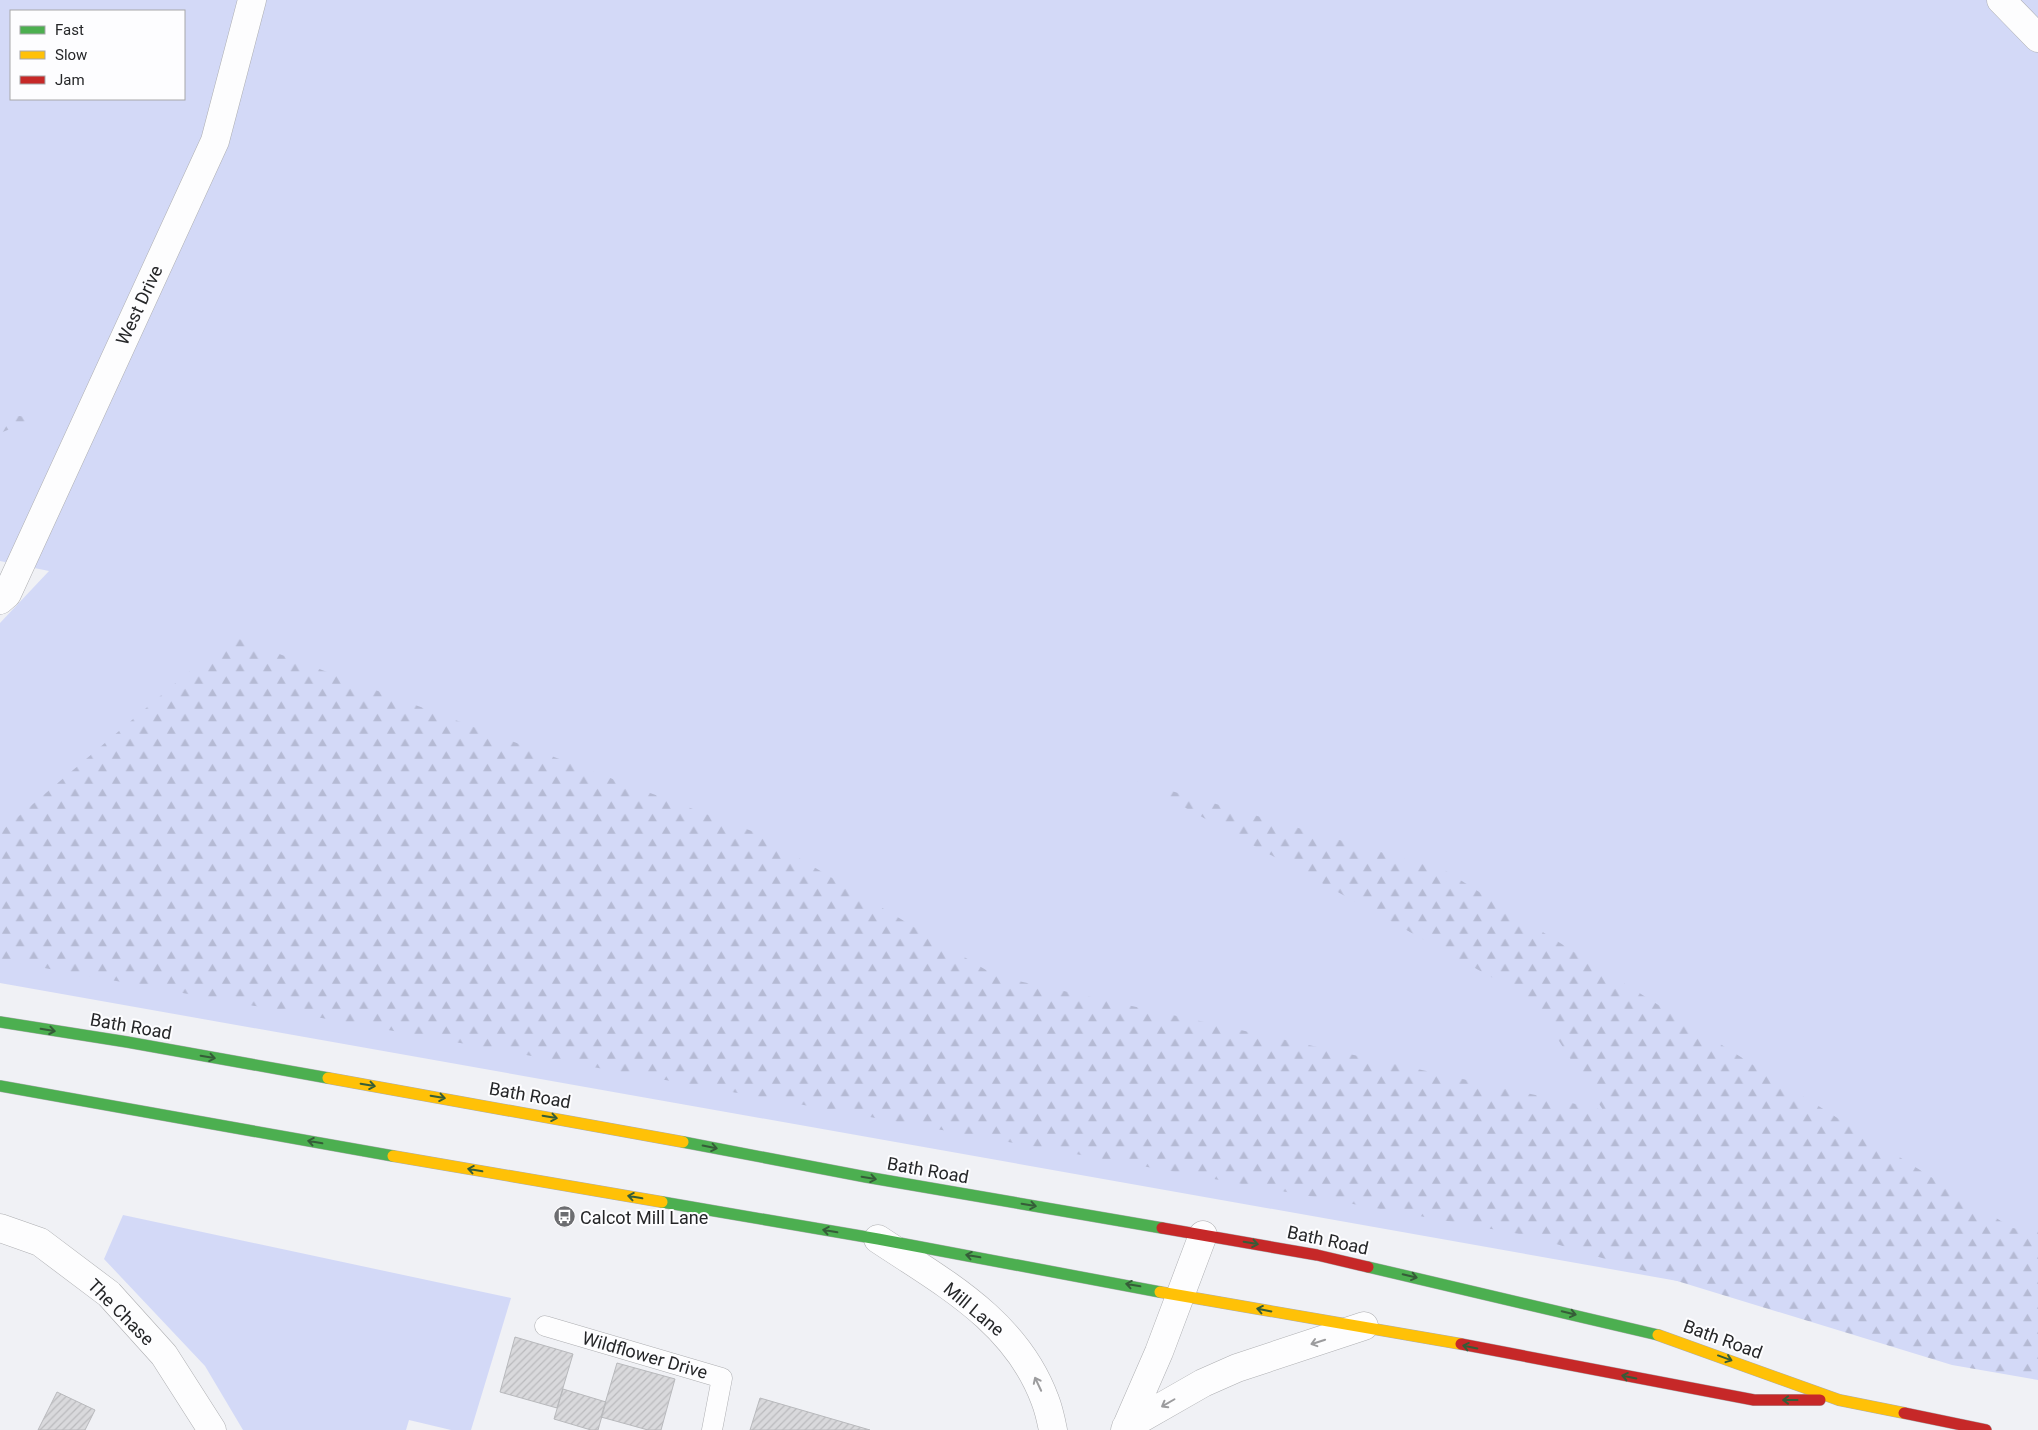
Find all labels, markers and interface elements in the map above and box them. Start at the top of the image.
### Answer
legend [10,10,185,100]
text: Fast [55,21,84,39]
text: Slow [55,46,87,64]
text: Jam [55,71,85,89]
street label: West Drive [111,262,167,348]
street label: Bath Road [89,1008,173,1044]
one-way arrow [40,1025,56,1035]
one-way arrow [200,1052,216,1062]
street label: Bath Road [488,1077,572,1113]
one-way arrow [360,1080,376,1090]
one-way arrow [429,1092,445,1102]
one-way arrow [541,1112,557,1122]
one-way arrow [307,1137,323,1147]
one-way arrow [701,1142,717,1152]
street label: Bath Road [886,1152,970,1188]
one-way arrow [467,1165,483,1175]
one-way arrow [861,1173,877,1183]
one-way arrow [627,1192,643,1202]
one-way arrow [1021,1201,1037,1211]
bus stop icon: Calcot Mill Lane [552,1205,576,1229]
place label: Calcot Mill Lane [580,1207,708,1228]
street label: Bath Road [1285,1221,1371,1259]
one-way arrow [822,1225,838,1235]
one-way arrow [1243,1239,1259,1249]
one-way arrow [966,1251,982,1261]
one-way arrow [1402,1272,1418,1281]
street label: The Chase [84,1275,158,1349]
street label: Mill Lane [940,1278,1008,1340]
one-way arrow [1125,1280,1141,1290]
one-way arrow [1257,1305,1273,1315]
one-way arrow [1560,1309,1576,1318]
street label: Bath Road [1681,1315,1765,1363]
street label: Wildflower Drive [580,1327,710,1383]
one-way arrow [1310,1337,1326,1347]
one-way arrow [1462,1341,1478,1351]
one-way arrow [1716,1354,1732,1363]
one-way arrow [1622,1372,1638,1382]
one-way arrow [1033,1377,1043,1392]
one-way arrow [1782,1395,1798,1405]
one-way arrow [1161,1398,1175,1408]

